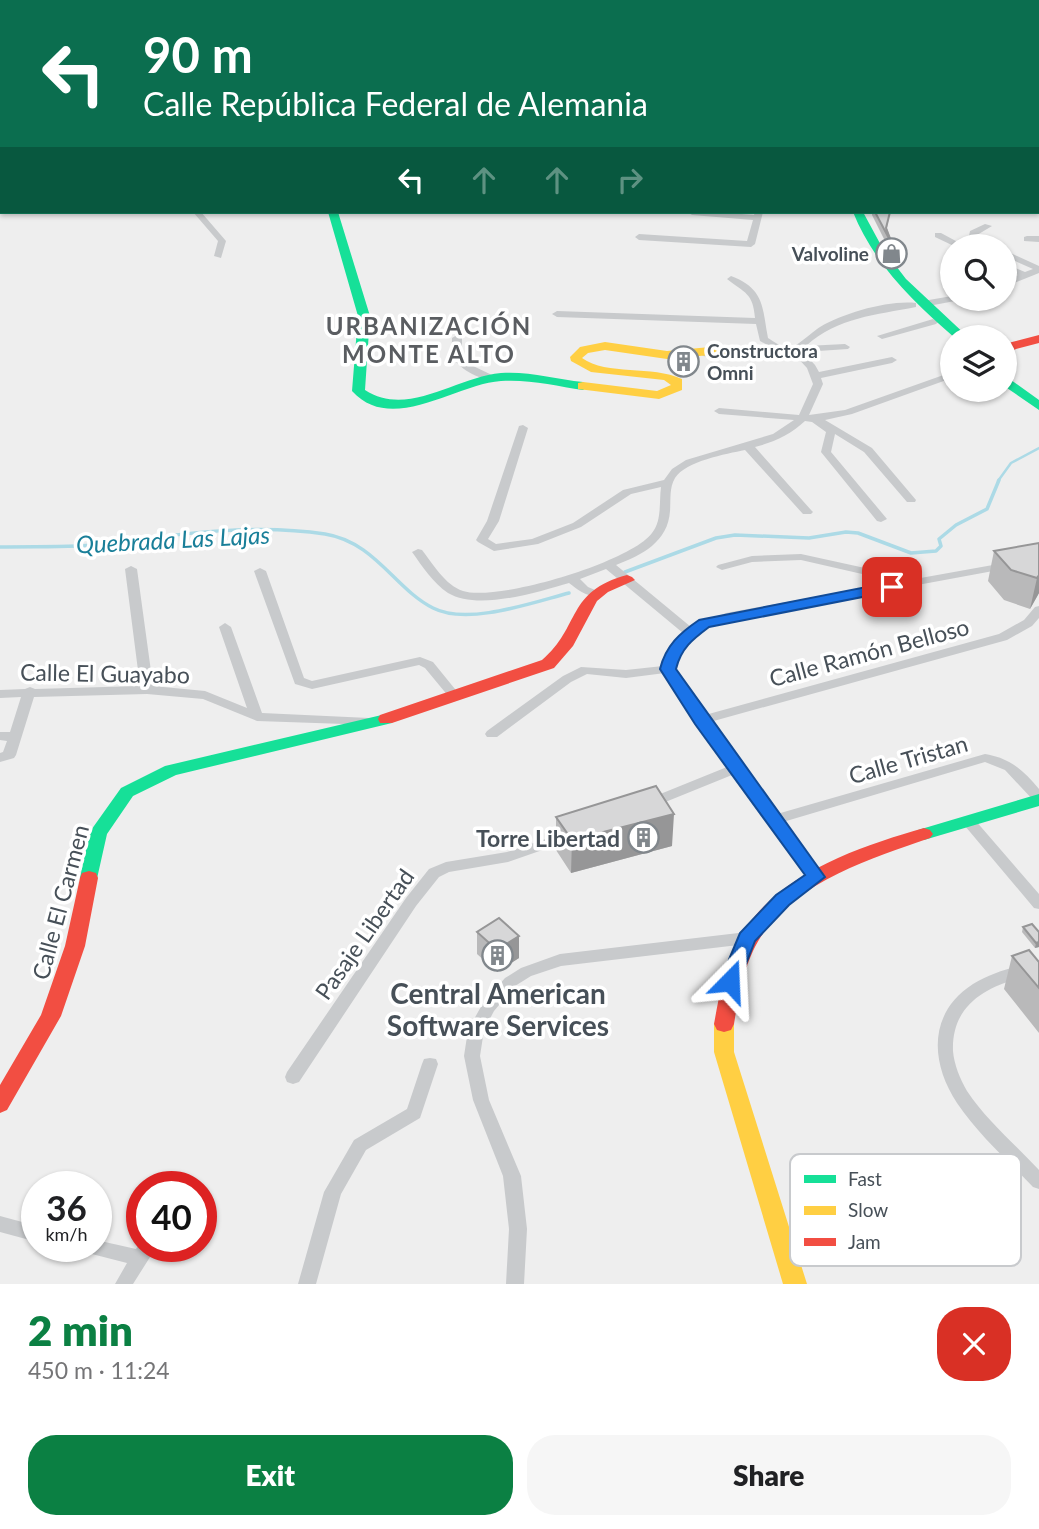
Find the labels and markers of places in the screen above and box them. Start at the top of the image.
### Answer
shop icon: Valvoline [875,236,909,270]
place label: Valvoline [791,242,869,265]
place label: Constructora Omni [707,339,818,384]
building icon: Constructora Omni [667,344,701,378]
pin [862,557,922,617]
building icon: Torre Libertad [626,821,660,855]
place label: Torre Libertad [476,824,620,852]
building icon: Central American Software Services [481,939,515,973]
place label: Central American Software Services [387,976,609,1042]

